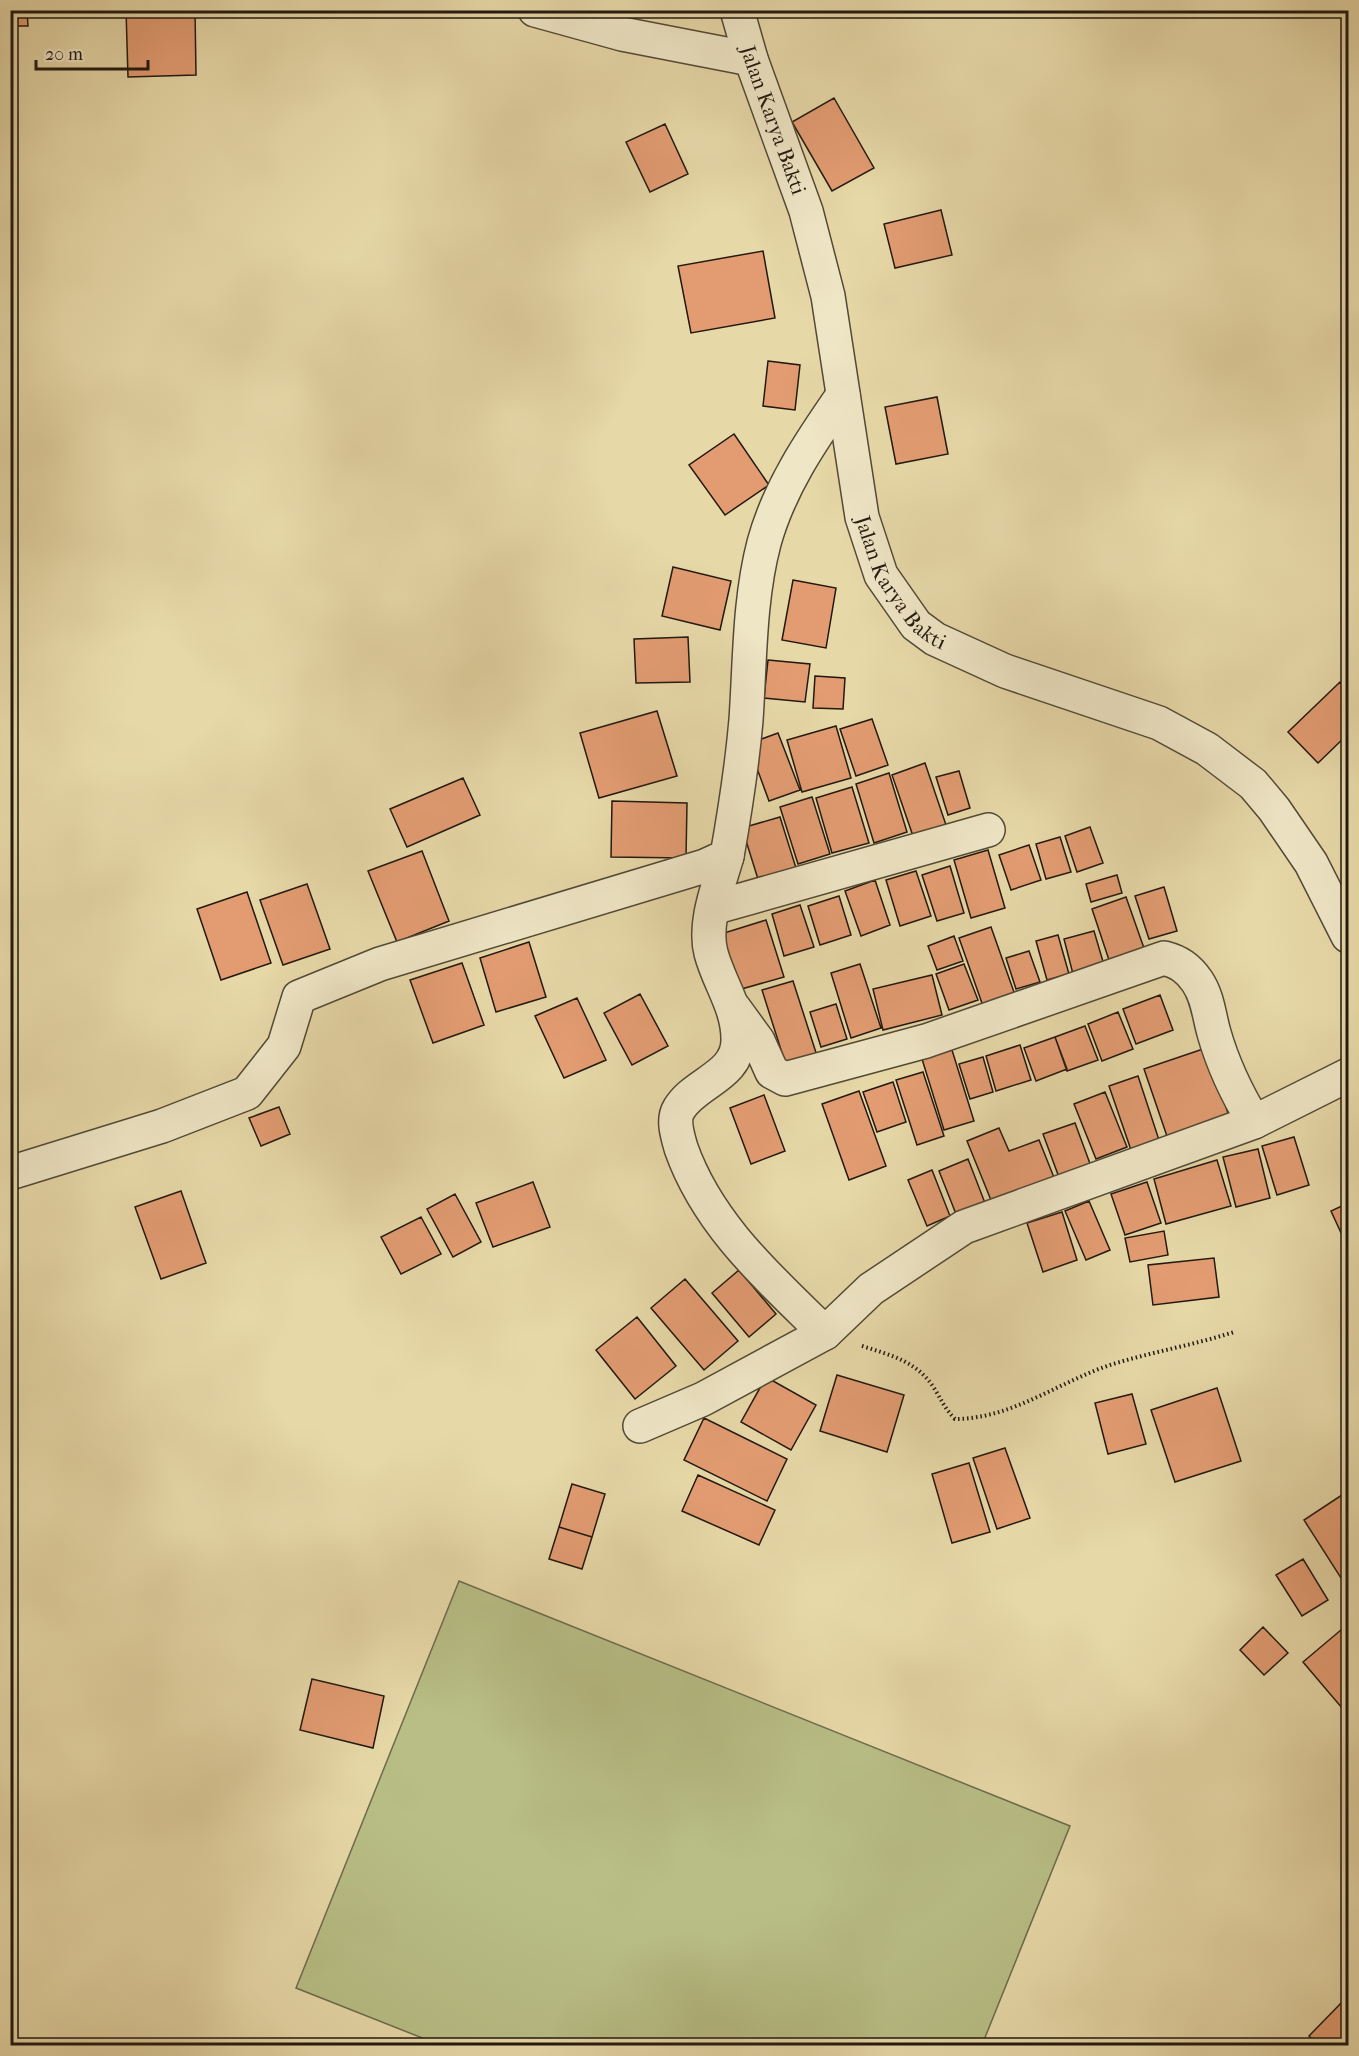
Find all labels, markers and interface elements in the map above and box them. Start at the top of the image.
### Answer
scale bar [36,33,148,71]
street label: Jalan Karya Bakti [735,41,811,198]
text: 20 m [45,44,83,65]
street label: Jalan Karya Bakti [850,511,950,654]

